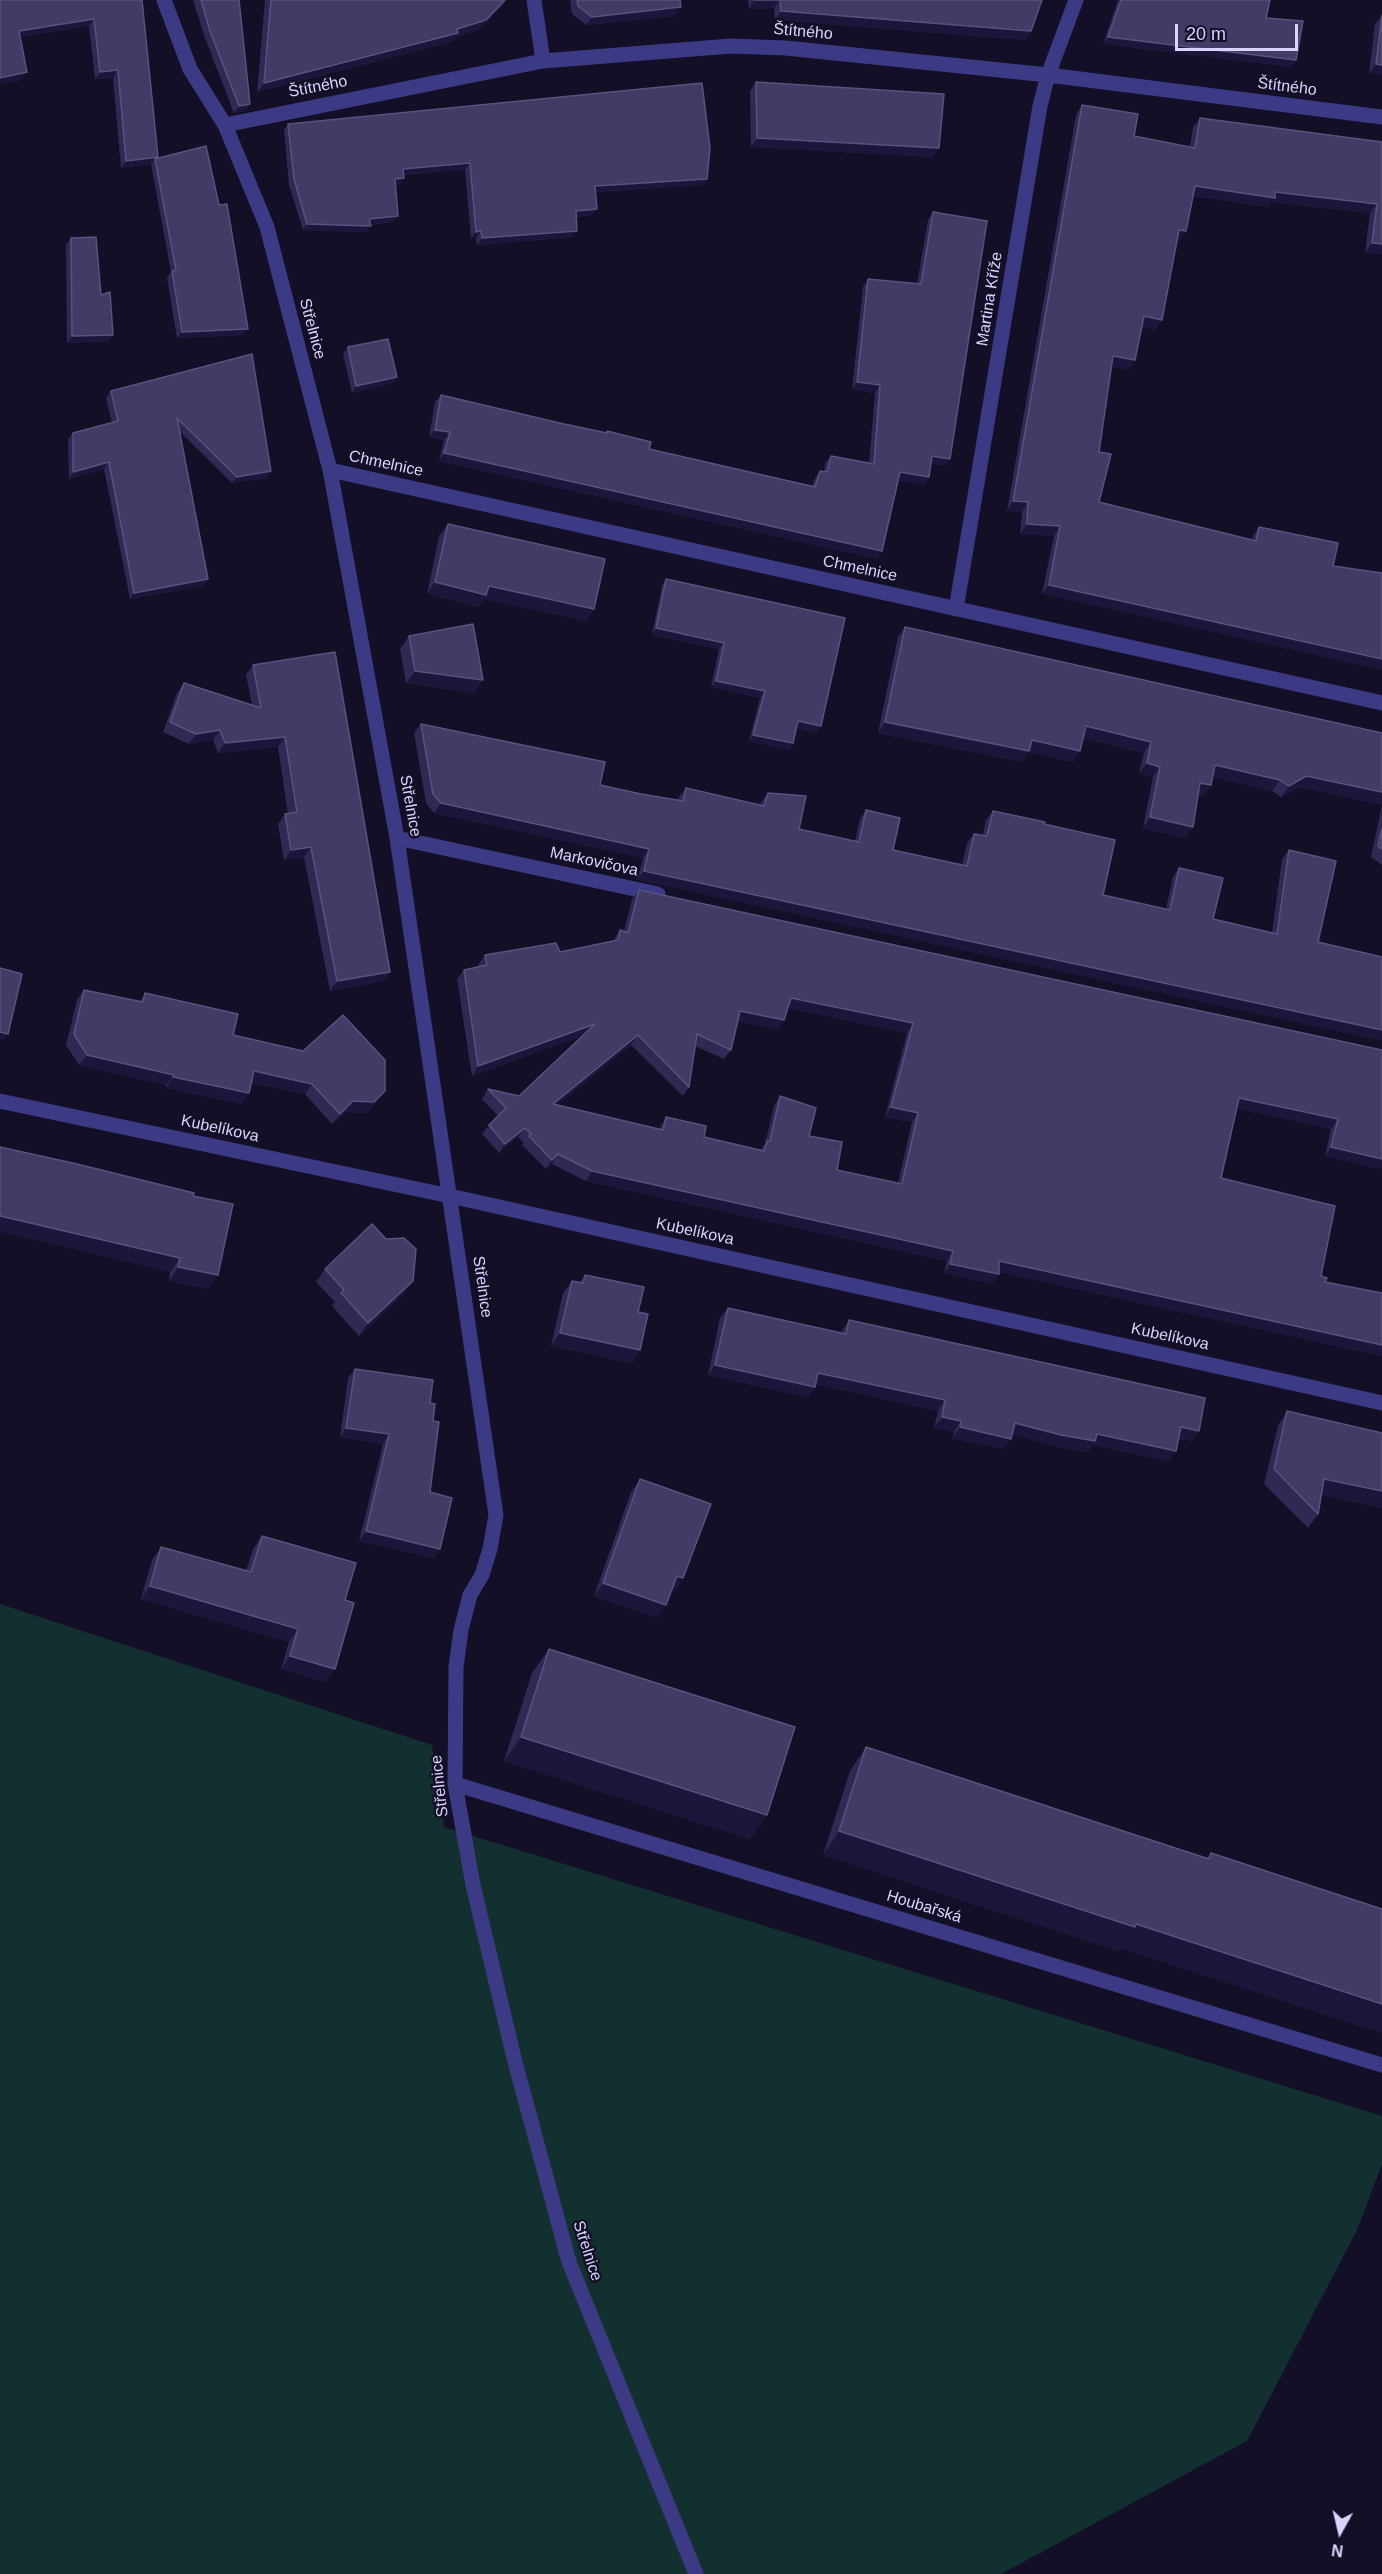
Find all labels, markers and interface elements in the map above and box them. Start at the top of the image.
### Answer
scale bar [1178,12,1301,50]
street label: Štítného [772,20,834,44]
text: 20 m [1186,24,1226,44]
street label: Štítného [287,72,349,102]
street label: Štítného [1256,74,1318,100]
street label: Martina Kříže [973,251,1007,347]
street label: Střelnice [295,296,329,362]
street label: Chmelnice [347,447,425,481]
street label: Chmelnice [821,552,899,586]
street label: Střelnice [395,774,425,838]
street label: Markovičova [548,843,640,881]
street label: Kubelíkova [179,1111,261,1147]
street label: Kubelíkova [654,1214,736,1250]
street label: Střelnice [468,1255,496,1319]
street label: Kubelíkova [1129,1319,1211,1355]
street label: Střelnice [427,1754,453,1818]
street label: Houbařská [884,1887,964,1927]
street label: Střelnice [568,2218,606,2284]
north arrow [1310,2502,1370,2562]
text: N [1331,2541,1344,2560]

